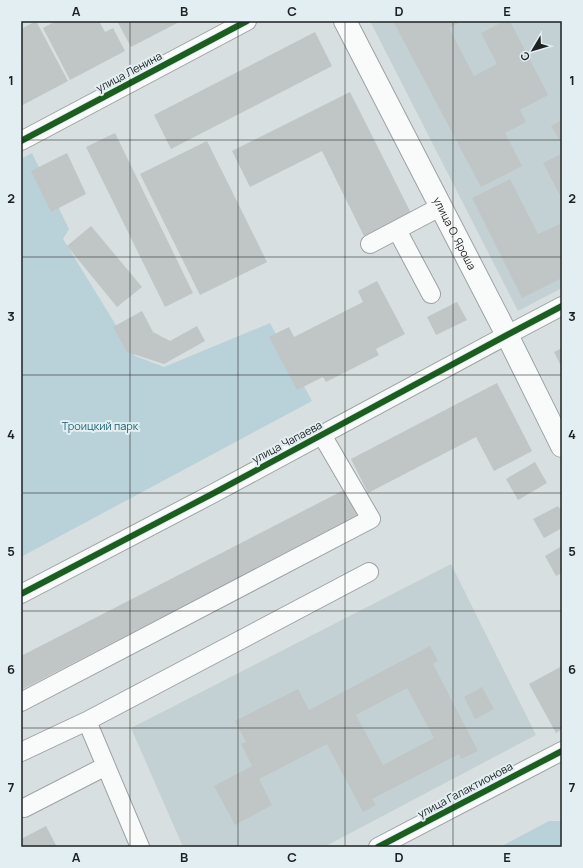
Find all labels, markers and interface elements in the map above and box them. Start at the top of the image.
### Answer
text: A [72,2,81,20]
text: B [180,2,188,20]
text: C [287,2,297,20]
text: D [394,2,404,20]
text: E [503,2,511,20]
north arrow [513,30,553,70]
street label: улица Ленина [93,48,164,95]
text: С [516,49,533,64]
text: 1 [8,71,14,89]
text: 1 [569,71,575,89]
text: 2 [7,189,15,207]
text: 2 [568,189,576,207]
street label: улица О. Яроша [430,194,480,272]
text: 3 [7,307,15,325]
text: 3 [568,307,576,325]
street label: улица Чапаева [249,417,324,466]
park label: Троицкий парк [62,418,139,433]
text: 4 [7,425,15,443]
text: 4 [568,425,576,443]
text: 5 [7,542,15,560]
text: 5 [568,542,576,560]
text: 6 [7,660,15,678]
text: 6 [568,660,576,678]
street label: улица Галактионова [415,758,515,821]
text: 7 [8,778,15,796]
text: 7 [569,778,576,796]
text: A [72,848,81,866]
text: B [180,848,188,866]
text: C [287,848,297,866]
text: D [394,848,404,866]
text: E [503,848,511,866]

